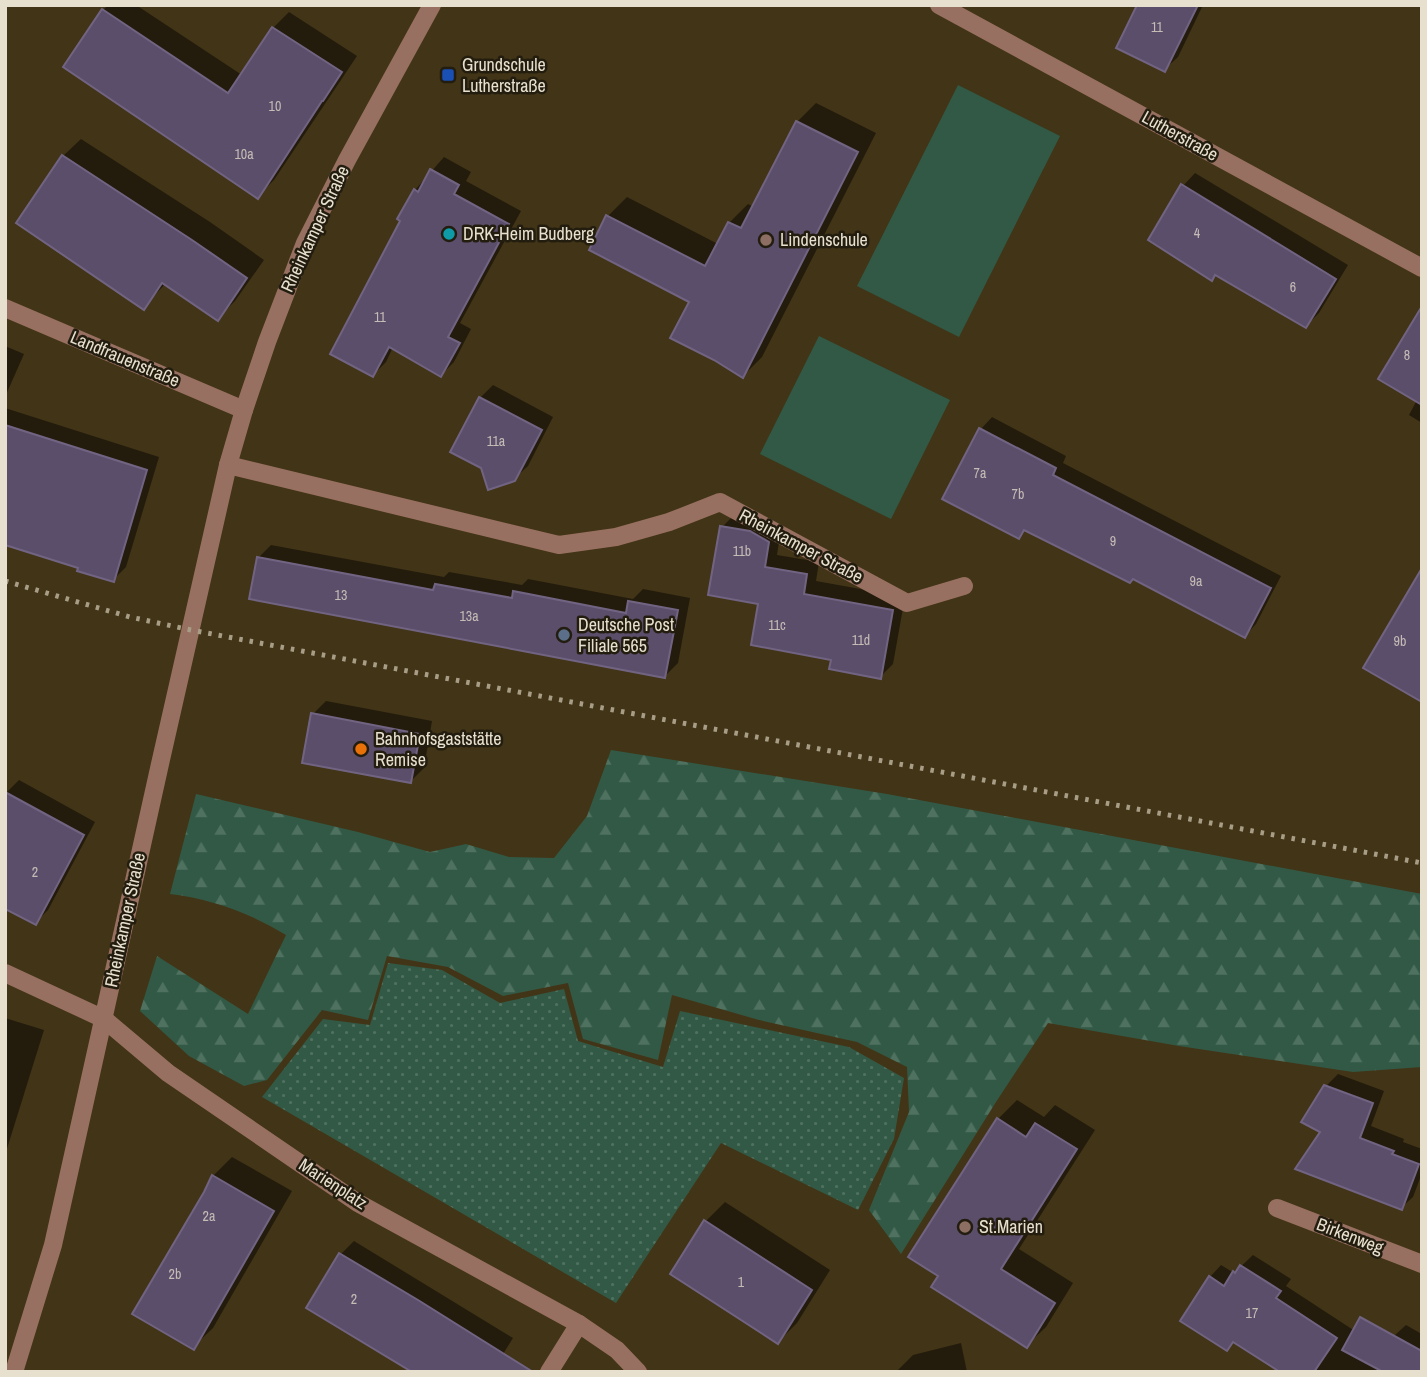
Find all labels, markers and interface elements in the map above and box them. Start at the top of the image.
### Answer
house number: 11 [1151,18,1164,36]
place label: Grundschule Lutherstraße [462,52,546,98]
marker: Grundschule Lutherstraße [440,67,456,83]
house number: 10 [269,97,281,115]
street label: Lutherstraße [1138,104,1223,167]
house number: 10a [234,145,254,163]
street label: Rheinkamper Straße [274,161,355,296]
place label: DRK-Heim Budberg [463,221,595,246]
house number: 4 [1194,224,1201,242]
marker: DRK-Heim Budberg [441,226,457,242]
place label: Lindenschule [780,227,868,252]
marker: Lindenschule [758,232,774,248]
house number: 6 [1290,278,1296,296]
house number: 11 [374,308,387,326]
street label: Landfrauenstraße [67,324,184,393]
house number: 8 [1404,346,1410,364]
house number: 11a [487,432,506,450]
house number: 7a [974,464,987,482]
house number: 7b [1012,485,1024,503]
street label: Rheinkamper Straße [735,502,868,589]
house number: 9 [1110,532,1116,550]
house number: 11b [733,542,751,560]
house number: 9a [1190,572,1203,590]
house number: 13 [335,586,347,604]
house number: 13a [459,607,479,625]
place label: Deutsche Post Filiale 565 [578,612,674,658]
house number: 11c [768,616,786,634]
marker: Deutsche Post Filiale 565 [556,627,572,643]
house number: 11d [852,631,870,649]
house number: 9b [1394,632,1406,650]
place label: Bahnhofsgaststätte Remise [375,726,501,772]
marker: Bahnhofsgaststätte Remise [353,741,369,757]
street label: Rheinkamper Straße [98,850,151,989]
house number: 2 [32,863,38,881]
street label: Marienplatz [294,1152,372,1215]
house number: 2a [203,1207,216,1225]
street label: Birkenweg [1313,1211,1388,1260]
place label: St.Marien [979,1214,1043,1239]
marker: St.Marien [957,1219,973,1235]
house number: 2b [169,1265,181,1283]
house number: 1 [738,1273,745,1291]
house number: 2 [351,1290,357,1308]
house number: 17 [1246,1304,1258,1322]

